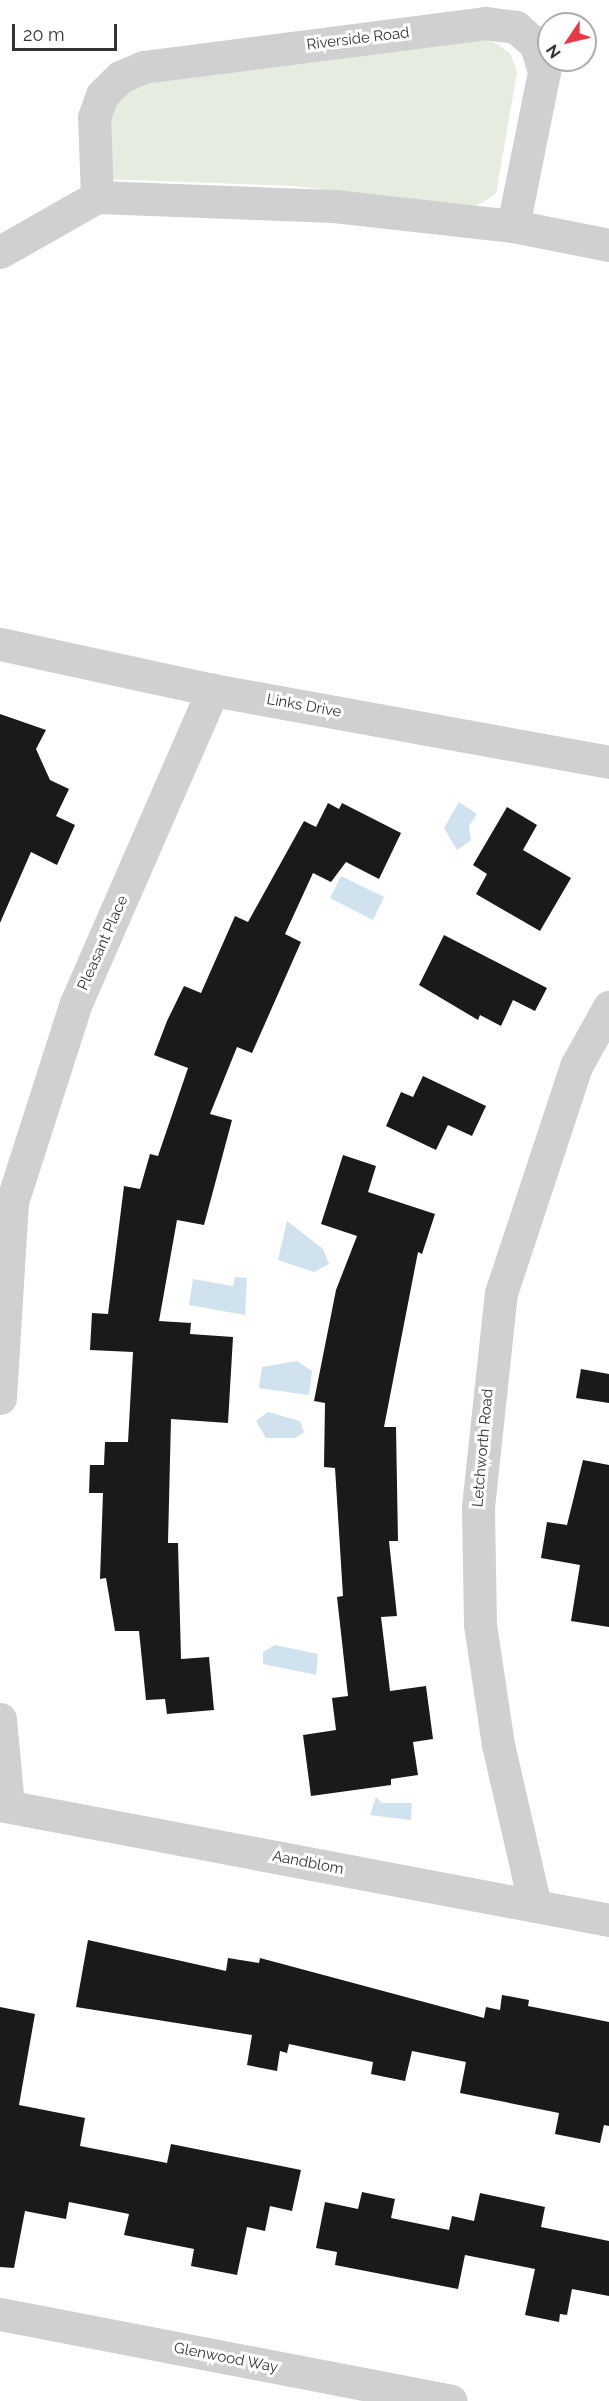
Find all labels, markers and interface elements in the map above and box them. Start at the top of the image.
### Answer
scale bar [15,12,120,50]
north arrow [537,12,597,72]
text: 20 m [23,24,65,45]
street label: Riverside Road [306,24,410,54]
text: N [542,41,565,62]
street label: Links Drive [265,691,343,721]
street label: Pleasant Place [74,893,132,993]
street label: Letchworth Road [469,1388,497,1508]
street label: Aandblom [271,1847,345,1879]
street label: Glenwood Way [172,2339,280,2377]

